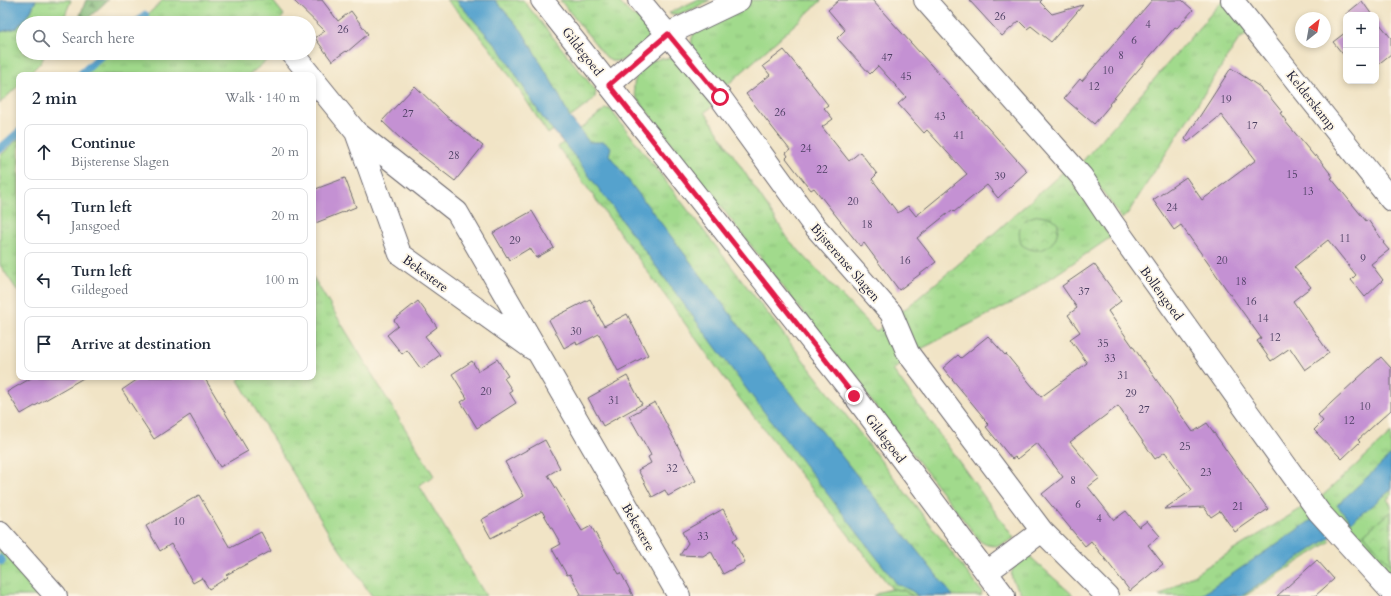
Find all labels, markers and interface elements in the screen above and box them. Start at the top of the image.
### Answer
house number: 26 [994,9,1006,24]
north arrow [1295,12,1331,48]
map controls [1343,12,1379,84]
button: + [1343,12,1379,48]
search box [16,16,316,60]
house number: 4 [1145,17,1151,32]
house number: 26 [337,22,349,37]
street label: Gildegoed [558,24,607,80]
icon: search [30,27,52,49]
text: Search here [62,28,135,48]
house number: 6 [1131,33,1137,48]
house number: 8 [1118,48,1124,63]
button: − [1343,48,1379,84]
house number: 47 [881,50,893,65]
house number: 10 [1102,63,1114,78]
street label: Kelderskamp [1282,67,1340,134]
house number: 45 [900,69,912,84]
house number: 12 [1088,79,1100,94]
text: 2 min [32,87,77,110]
route start [711,88,729,106]
text: Walk · 140 m [225,89,300,107]
house number: 19 [1220,92,1232,107]
house number: 26 [774,105,786,120]
house number: 27 [402,106,414,121]
house number: 43 [934,109,946,124]
house number: 17 [1246,118,1258,133]
house number: 41 [953,128,965,143]
text: Continue [71,133,136,153]
icon: ahead [33,141,55,163]
house number: 24 [800,141,812,156]
text: 20 m [271,143,299,161]
house number: 28 [448,148,460,163]
text: Bijsterense Slagen [71,153,169,171]
house number: 22 [816,162,828,177]
house number: 15 [1286,167,1298,182]
house number: 39 [994,169,1006,184]
house number: 13 [1302,184,1314,199]
house number: 20 [847,194,859,209]
text: Turn left [71,197,132,217]
house number: 24 [1166,200,1178,215]
icon: left [33,205,55,227]
text: 20 m [271,207,299,225]
text: Jansgoed [71,217,120,235]
house number: 18 [861,217,873,232]
street label: Bijsterense Slagen [806,220,885,306]
house number: 11 [1339,231,1351,246]
house number: 29 [509,233,521,248]
street label: Bekestere [399,251,452,297]
house number: 9 [1360,251,1366,266]
house number: 16 [899,253,911,268]
house number: 20 [1216,253,1228,268]
text: Turn left [71,261,132,281]
street label: Bollengoed [1135,263,1187,324]
icon: left [33,269,55,291]
text: 100 m [265,271,299,289]
house number: 18 [1235,274,1247,289]
text: Gildegoed [71,281,128,299]
house number: 37 [1078,284,1090,299]
house number: 16 [1245,294,1257,309]
house number: 14 [1257,311,1269,326]
house number: 30 [570,324,582,339]
house number: 12 [1269,330,1281,345]
icon: arrive [33,333,55,355]
text: Arrive at destination [71,334,211,354]
house number: 35 [1097,336,1109,351]
house number: 33 [1104,351,1116,366]
house number: 31 [1117,368,1129,383]
house number: 20 [480,384,492,399]
house number: 29 [1125,386,1137,401]
route end [845,387,863,405]
house number: 31 [608,393,620,408]
house number: 10 [1359,399,1371,414]
house number: 27 [1138,402,1150,417]
street label: Gildegoed [861,410,910,467]
house number: 12 [1343,413,1355,428]
house number: 25 [1179,439,1191,454]
house number: 32 [666,461,678,476]
house number: 23 [1200,465,1212,480]
house number: 8 [1070,473,1076,488]
house number: 6 [1075,497,1081,512]
house number: 21 [1232,499,1244,514]
street label: Bekestere [617,500,659,555]
house number: 4 [1096,511,1102,526]
house number: 10 [173,514,185,529]
house number: 33 [697,529,709,544]

